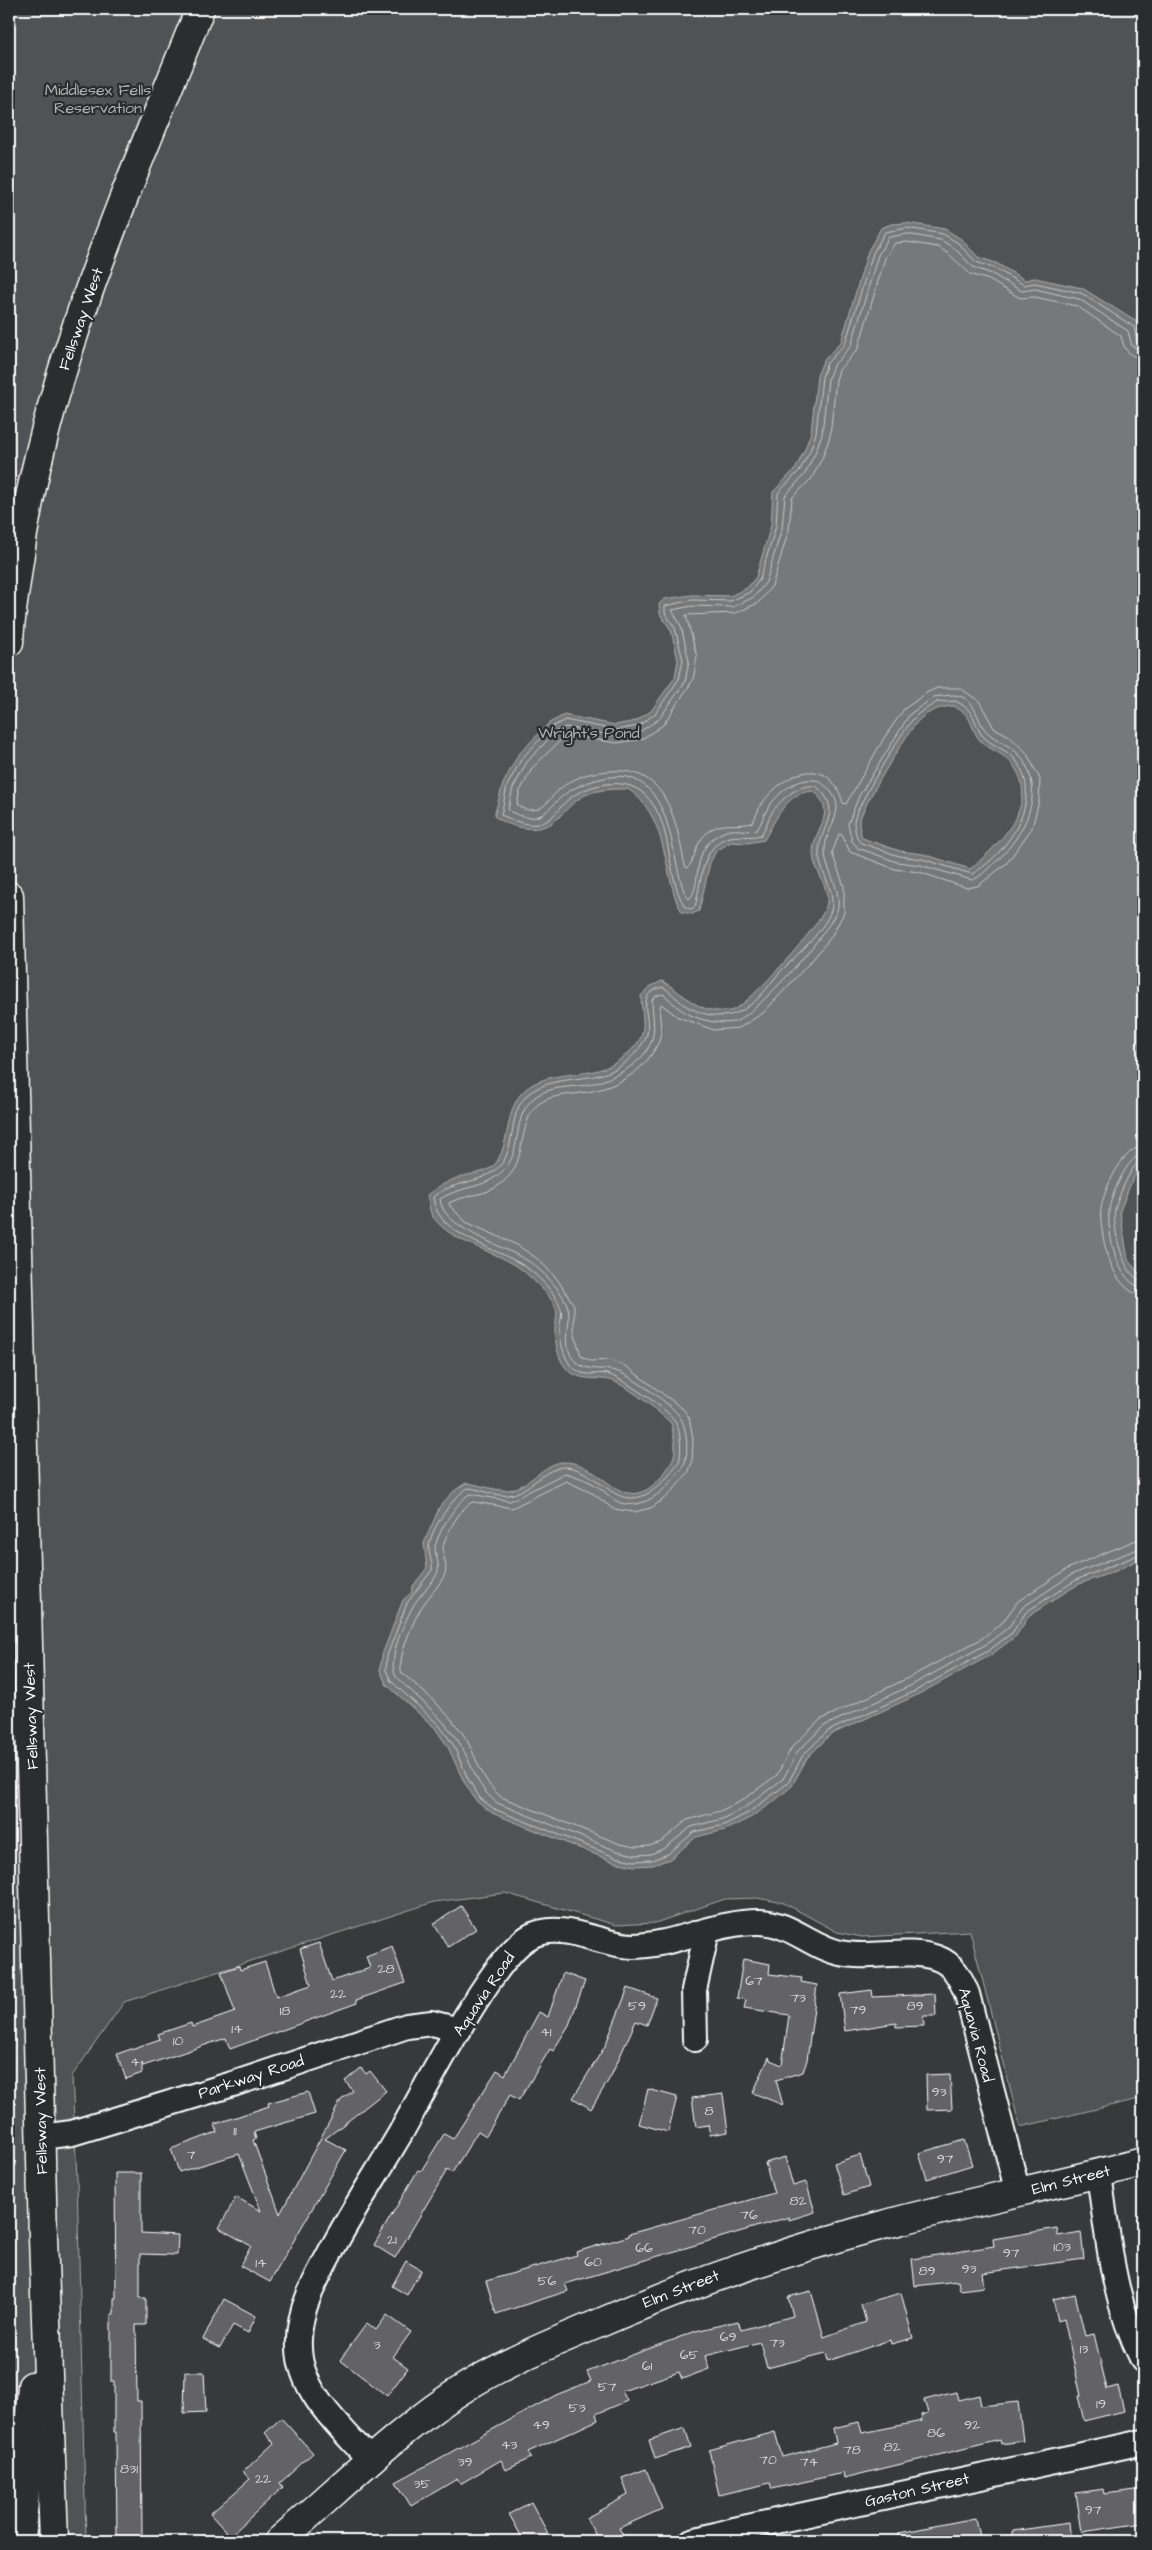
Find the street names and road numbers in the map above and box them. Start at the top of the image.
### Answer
street label: Fellsway West [53,264,110,374]
street label: Fellsway West [18,1661,45,1770]
street label: Aquavia Road [448,1948,520,2040]
street label: Aquavia Road [953,1985,999,2085]
street label: Parkway Road [195,2050,307,2105]
street label: Fellsway West [29,2067,54,2175]
street label: Elm Street [1029,2159,1113,2200]
street label: Elm Street [640,2264,723,2314]
street label: Gaston Street [863,2467,972,2513]

